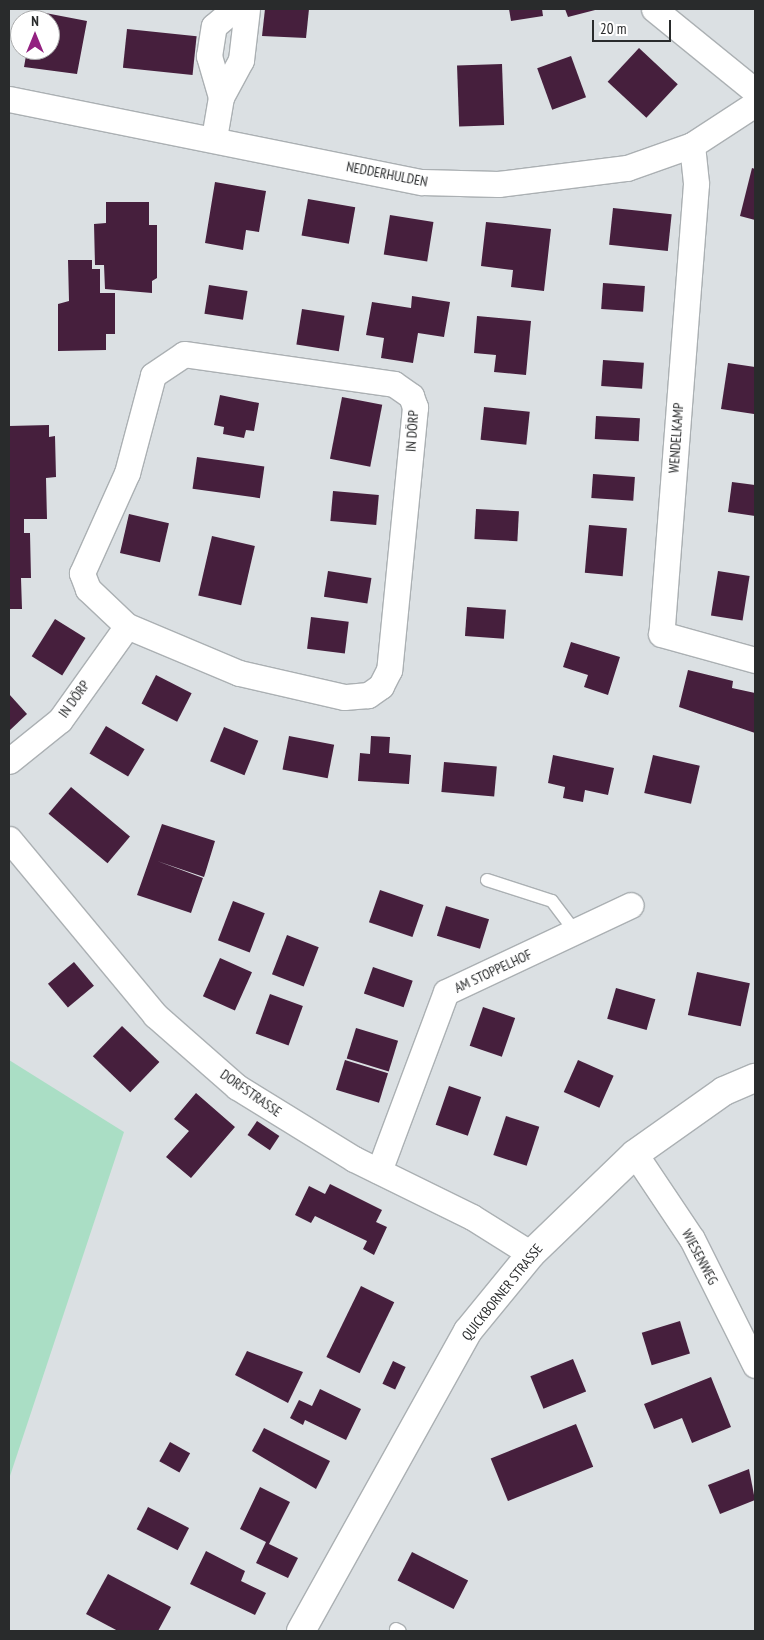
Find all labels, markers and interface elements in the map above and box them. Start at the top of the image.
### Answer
north arrow [10,10,60,60]
scale bar [594,10,673,42]
text: N [31,12,39,30]
text: 20 m [600,19,626,38]
street label: NEDDERHULDEN [345,158,429,190]
street label: WENDELKAMP [665,402,687,474]
street label: IN DÖRP [402,410,422,452]
street label: IN DÖRP [55,677,93,721]
street label: AM STOPPELHOF [452,946,534,996]
street label: DORFSTRASSE [217,1066,285,1120]
street label: WIESENWEG [678,1226,722,1288]
street label: QUICKBORNER STRASSE [458,1240,546,1344]

